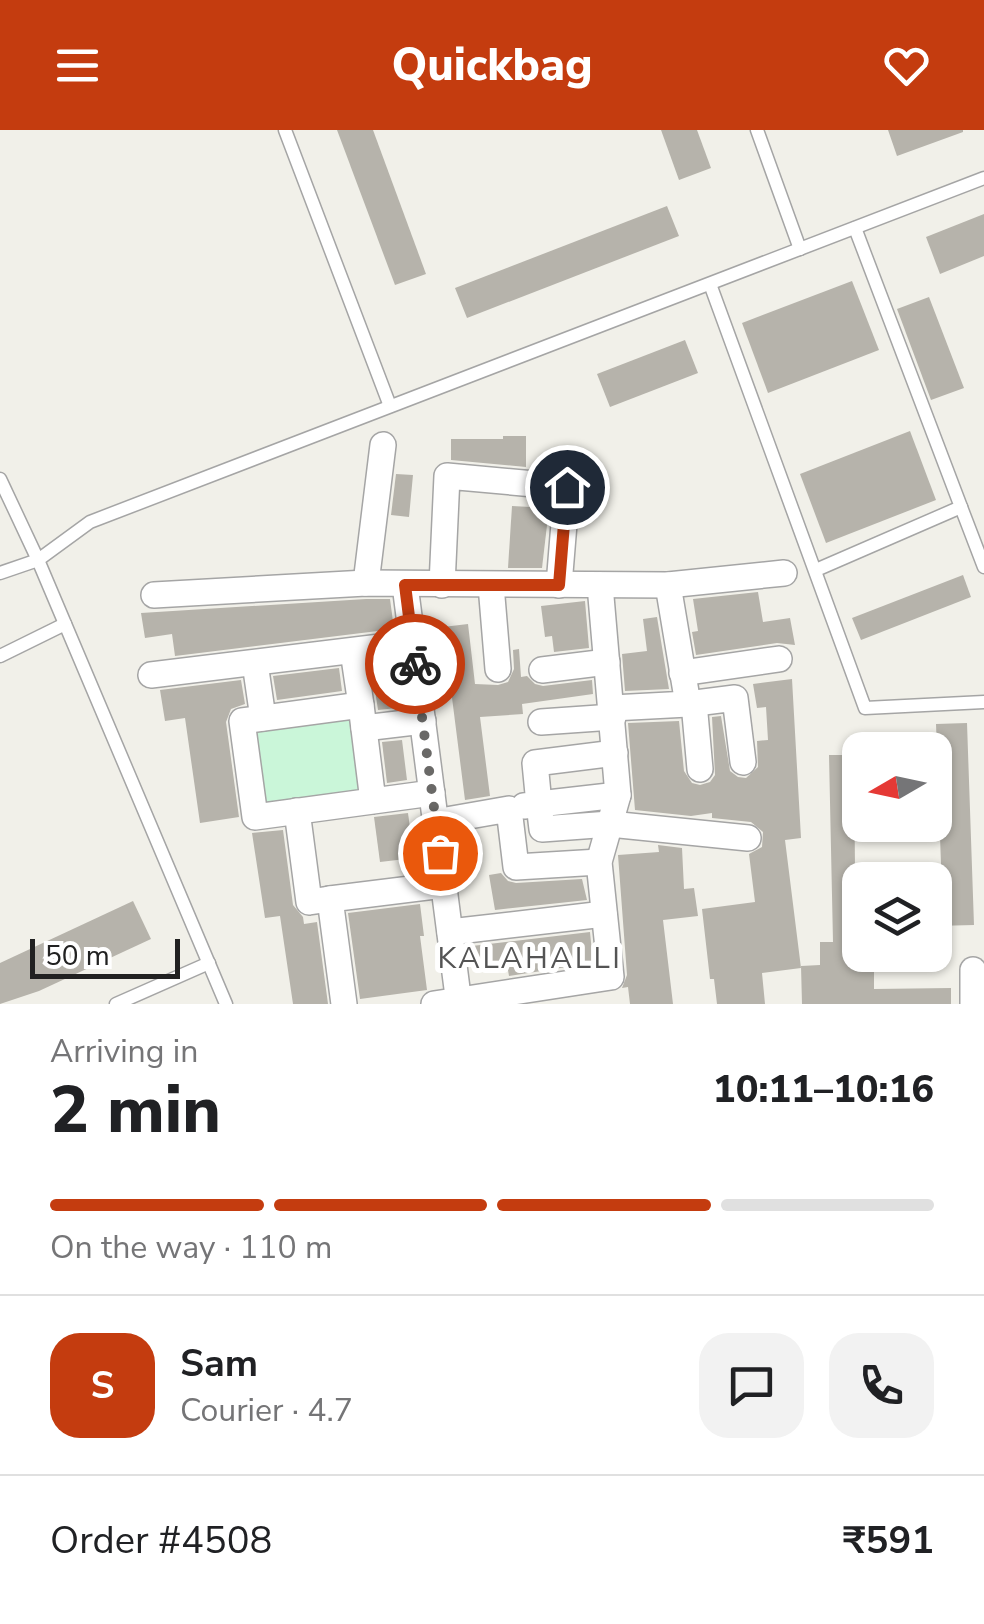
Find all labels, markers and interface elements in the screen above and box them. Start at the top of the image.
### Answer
text: Quickbag [391,35,593,96]
icon: menu [50,38,105,93]
icon: heart [879,38,934,93]
pin [525,445,610,530]
icon: home [540,460,595,515]
courier [365,614,465,714]
icon: bike [388,637,443,692]
north arrow [842,732,952,842]
map controls [842,732,952,972]
pin [398,811,483,896]
icon: bag [413,826,468,881]
button: layers [842,862,952,972]
scale bar [30,934,180,978]
text: 50 m [45,937,110,975]
district label: KALAHALLI [438,938,622,979]
text: Arriving in [50,1030,198,1073]
text: 10:11–10:16 [713,1064,934,1115]
text: 2 min [50,1066,221,1155]
text: On the way · 110 m [50,1226,332,1269]
button: chat [699,1333,804,1438]
button: phone [829,1333,934,1438]
text: Sam [180,1338,258,1389]
text: S [91,1360,114,1411]
text: Courier · 4.7 [180,1389,353,1432]
text: Order #4508 [50,1515,272,1566]
text: ₹591 [843,1515,934,1566]

